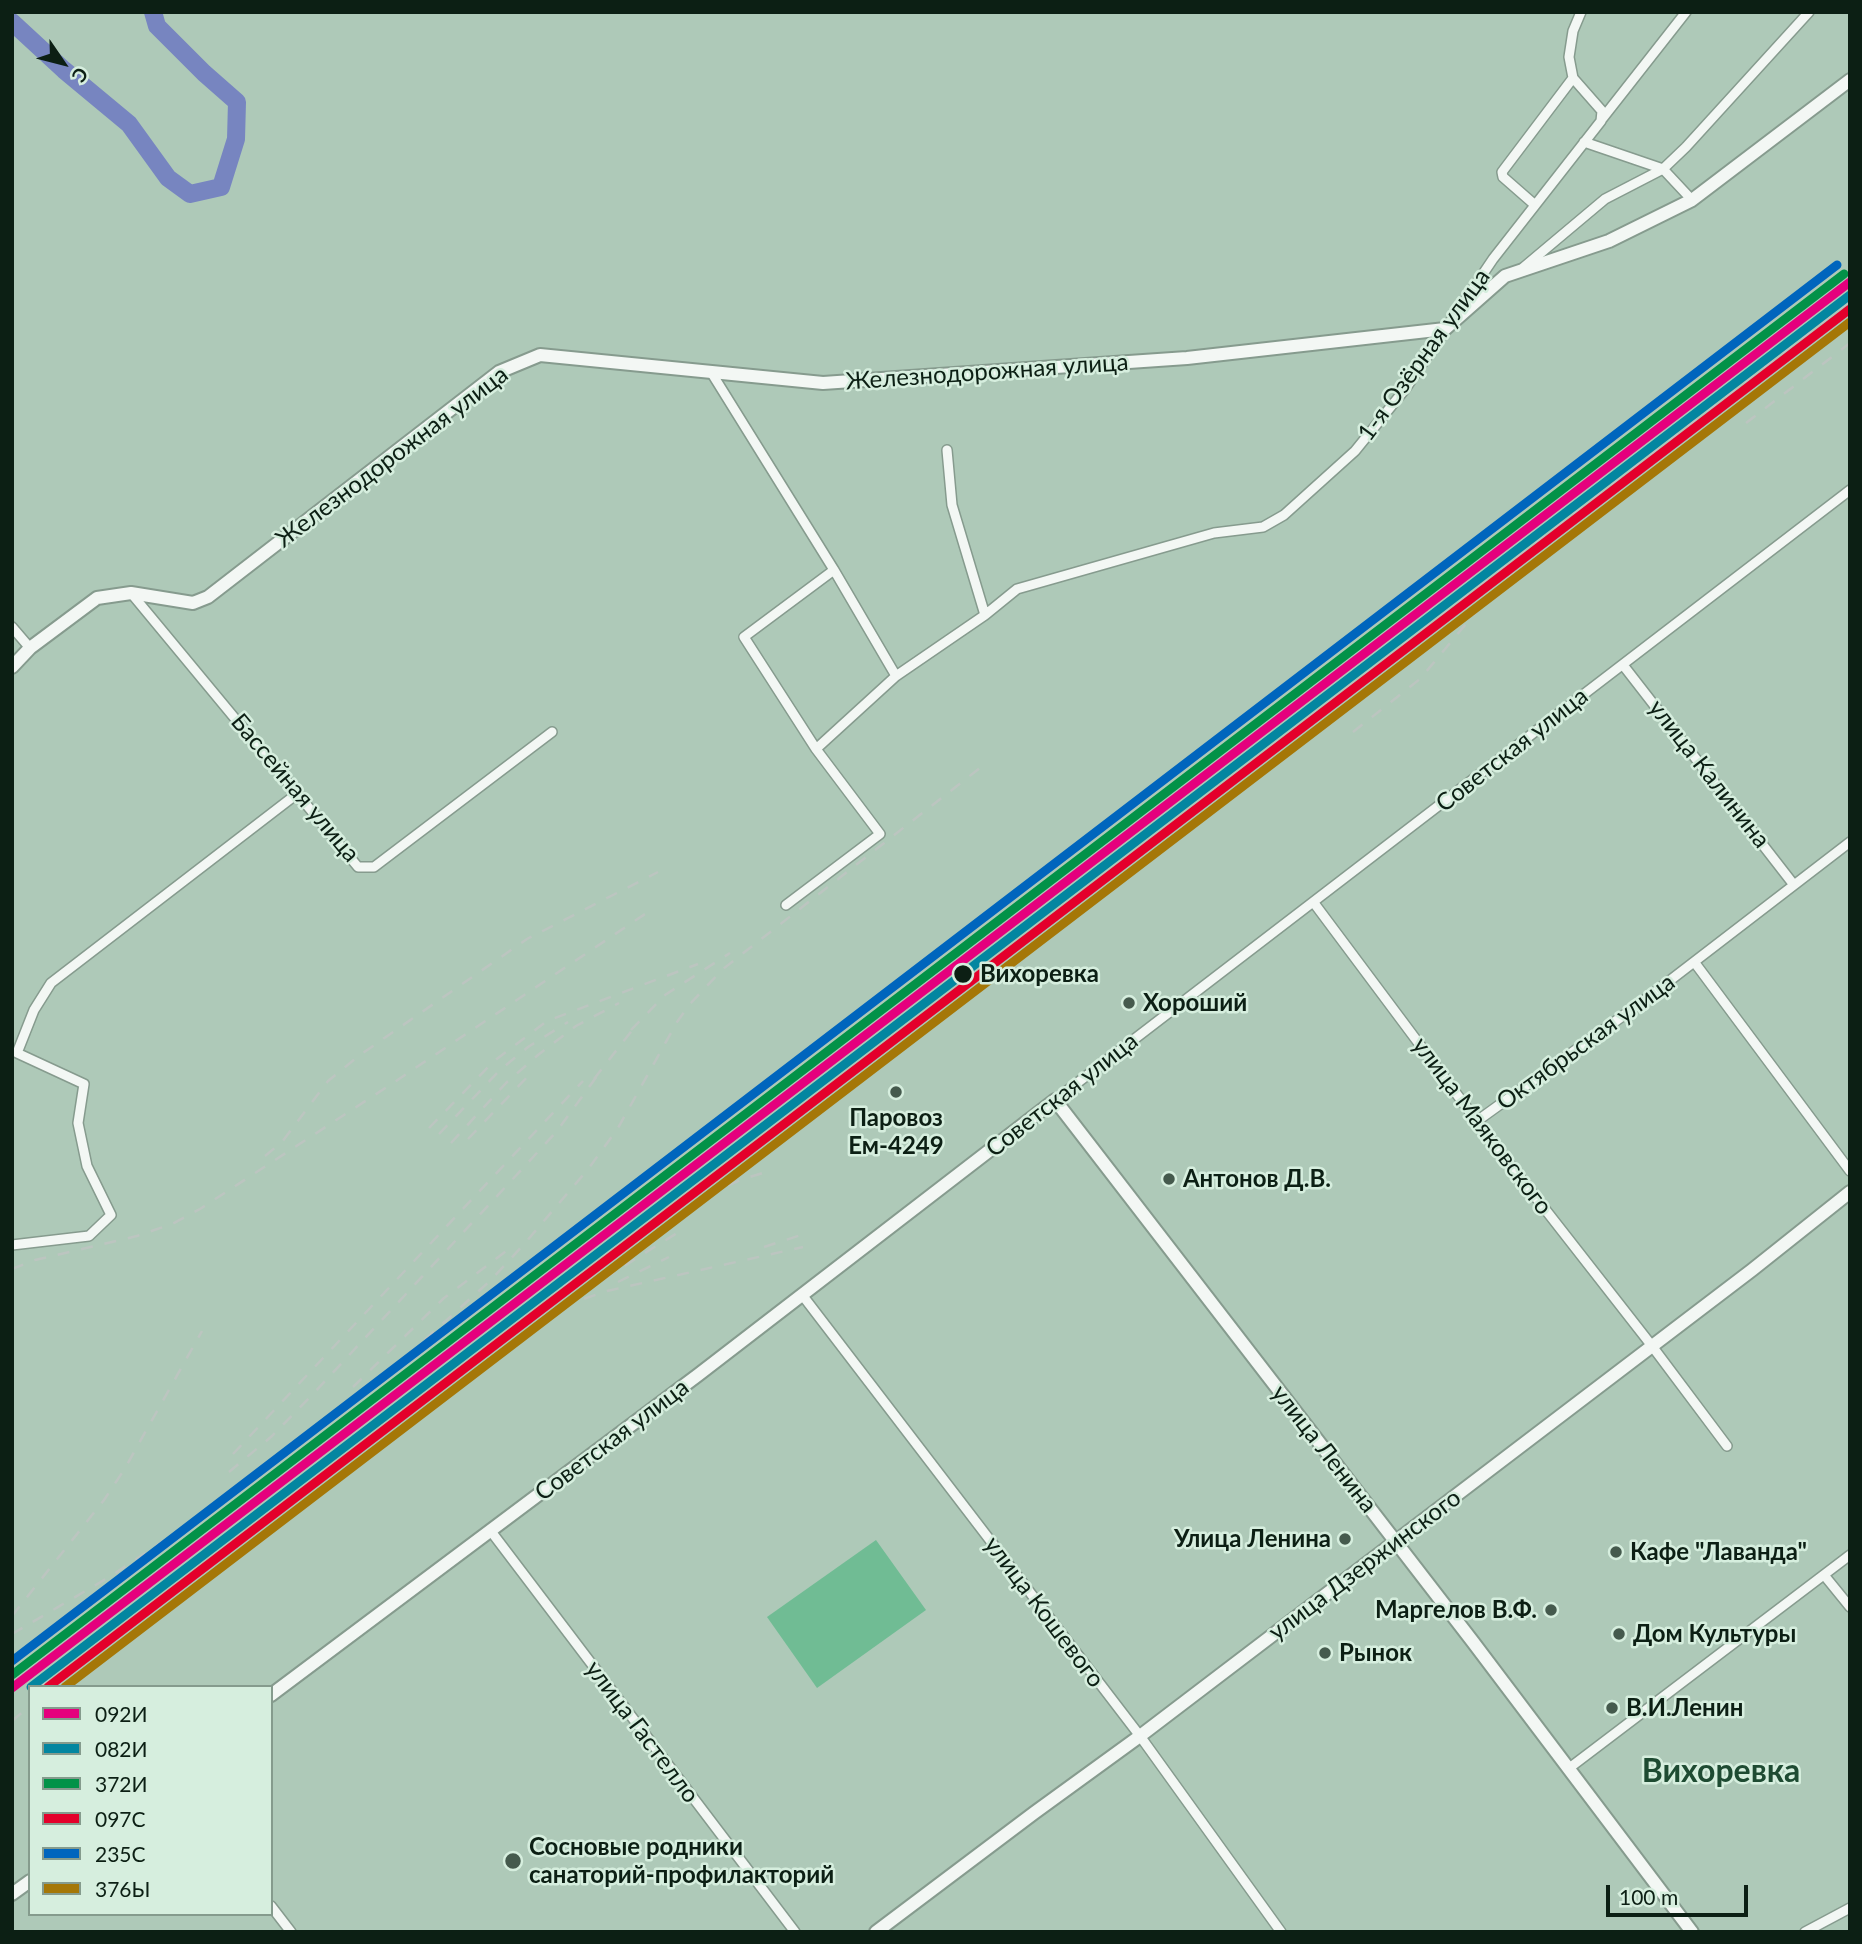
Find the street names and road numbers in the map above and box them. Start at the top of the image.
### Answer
street label: 1-я Озёрная улица [1352,263,1496,447]
street label: Железнодорожная улица [845,348,1129,396]
street label: Железнодорожная улица [270,360,514,554]
street label: Советская улица [1430,682,1594,818]
street label: улица Калинина [1642,694,1776,854]
street label: Бассейная улица [225,708,365,868]
street label: Октябрьская улица [1491,968,1681,1116]
street label: Советская улица [980,1027,1144,1163]
street label: улица Маяковского [1406,1032,1558,1220]
street label: Советская улица [530,1373,694,1507]
street label: улица Ленина [1265,1379,1383,1519]
street label: улица Дзержинского [1263,1483,1467,1647]
street label: улица Кошевого [978,1531,1110,1693]
street label: улица Гастелло [579,1655,705,1809]

